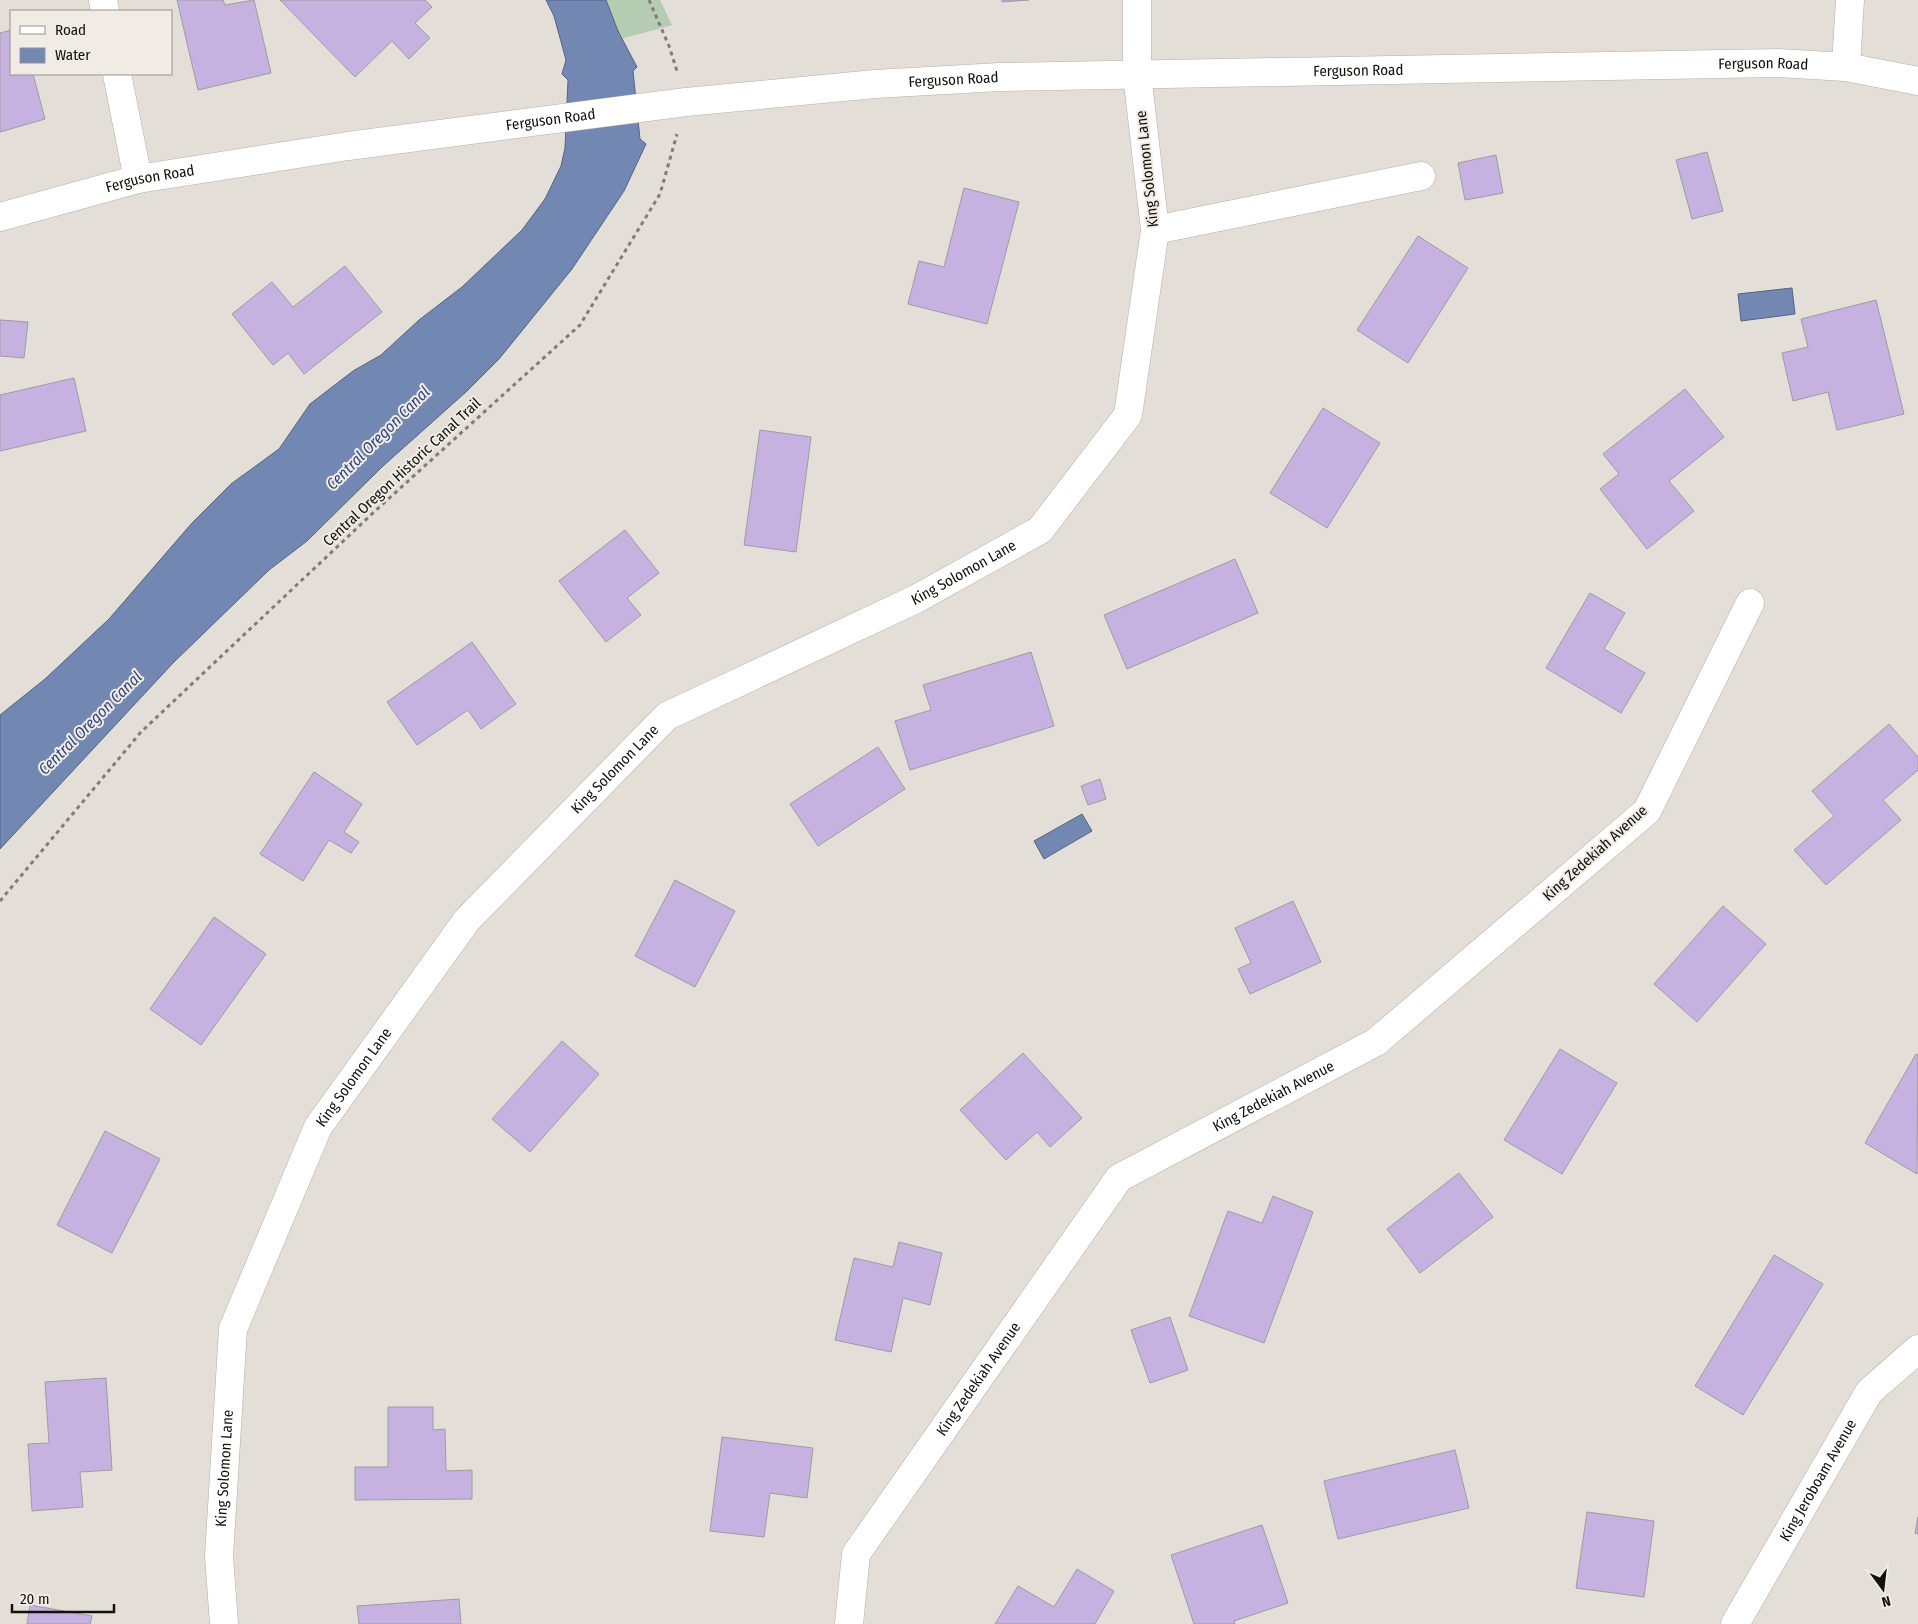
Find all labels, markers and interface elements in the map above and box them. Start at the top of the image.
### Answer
legend [10,10,172,75]
text: Road [55,21,86,39]
text: Water [55,46,91,64]
street label: Ferguson Road [1718,54,1809,74]
street label: Ferguson Road [1313,61,1404,80]
street label: Ferguson Road [908,68,999,91]
street label: Ferguson Road [505,105,596,134]
street label: King Solomon Lane [1132,110,1162,228]
street label: Ferguson Road [104,161,196,196]
water label: Central Oregon Canal [322,382,434,494]
street label: Central Oregon Historic Canal Trail [319,394,485,550]
street label: King Solomon Lane [908,536,1019,609]
water label: Central Oregon Canal [34,667,146,779]
street label: King Solomon Lane [567,721,662,817]
street label: King Zedekiah Avenue [1539,801,1651,905]
street label: King Solomon Lane [312,1024,395,1130]
street label: King Zedekiah Avenue [1210,1057,1337,1136]
street label: King Zedekiah Avenue [933,1319,1024,1439]
street label: King Solomon Lane [212,1409,237,1528]
street label: King Jeroboam Avenue [1776,1416,1860,1544]
north arrow [1858,1564,1908,1614]
scale bar [12,1582,115,1614]
text: 20 m [20,1590,50,1608]
text: N [1880,1592,1892,1610]

